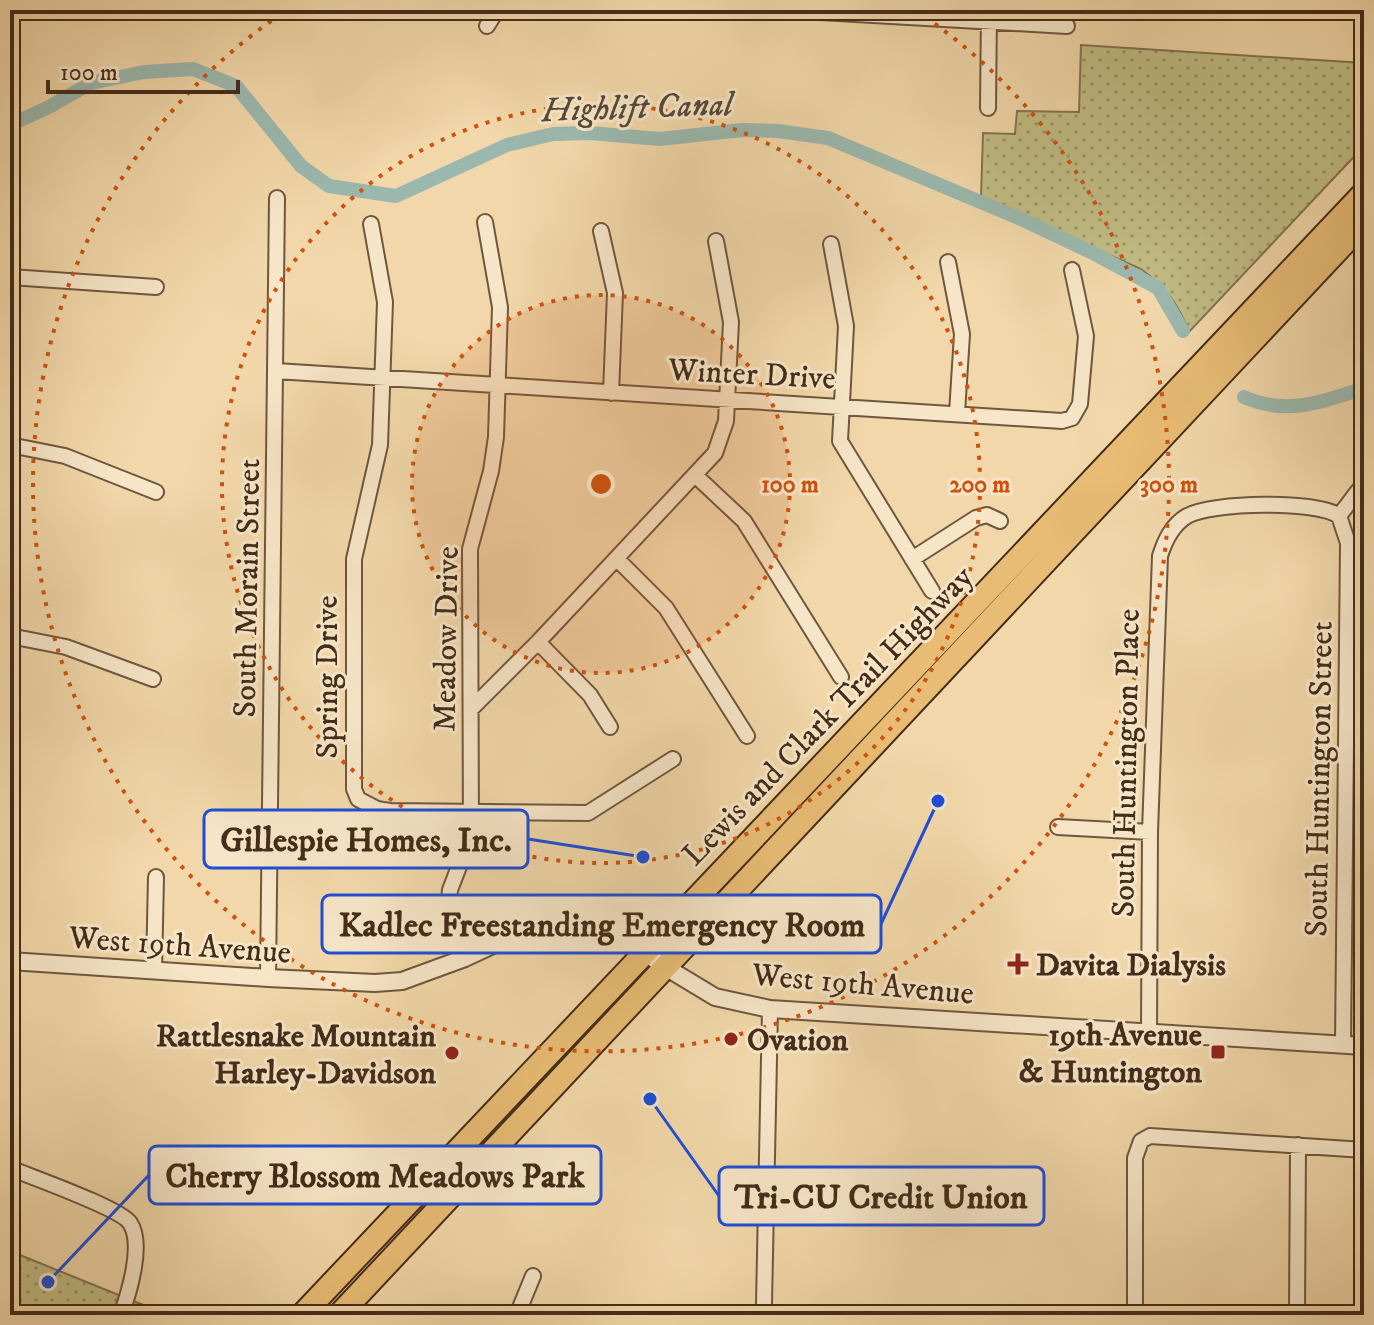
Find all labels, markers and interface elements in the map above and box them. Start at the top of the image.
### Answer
scale bar [48,44,238,94]
text: 100 m [60,58,118,88]
water label: Highlift Canal [540,84,737,132]
street label: Winter Drive [666,351,837,399]
street label: South Morain Street [226,458,270,718]
centre of rings [587,470,615,498]
text: 100 m [761,470,819,500]
text: 200 m [950,470,1010,500]
text: 300 m [1140,470,1198,500]
street label: Meadow Drive [425,546,469,732]
street label: Lewis and Clark Trail Highway [674,557,983,875]
street label: Spring Drive [308,595,348,759]
street label: South Huntington Place [1104,608,1150,918]
street label: South Huntington Street [1297,621,1343,937]
callout: Gillespie Homes, Inc. [204,810,528,868]
text: Gillespie Homes, Inc. [220,820,512,862]
callout: Kadlec Freestanding Emergency Room [322,895,881,953]
text: Kadlec Freestanding Emergency Room [339,905,866,947]
street label: West 19th Avenue [66,918,292,974]
place label: Davita Dialysis [1036,946,1226,986]
marker: Davita Dialysis [1007,953,1029,975]
street label: West 19th Avenue [749,955,975,1015]
place label: 19th Avenue & Huntington [1019,1016,1202,1093]
place label: Rattlesnake Mountain Harley-Davidson [156,1017,436,1094]
place label: Ovation [747,1021,848,1061]
marker: Ovation [722,1030,740,1048]
marker: 19th Avenue & Huntington [1209,1043,1227,1061]
marker: Rattlesnake Mountain Harley-Davidson [443,1044,461,1062]
callout: Cherry Blossom Meadows Park [149,1146,601,1204]
text: Cherry Blossom Meadows Park [165,1156,586,1198]
callout: Tri-CU Credit Union [719,1167,1044,1225]
text: Tri-CU Credit Union [734,1177,1028,1219]

